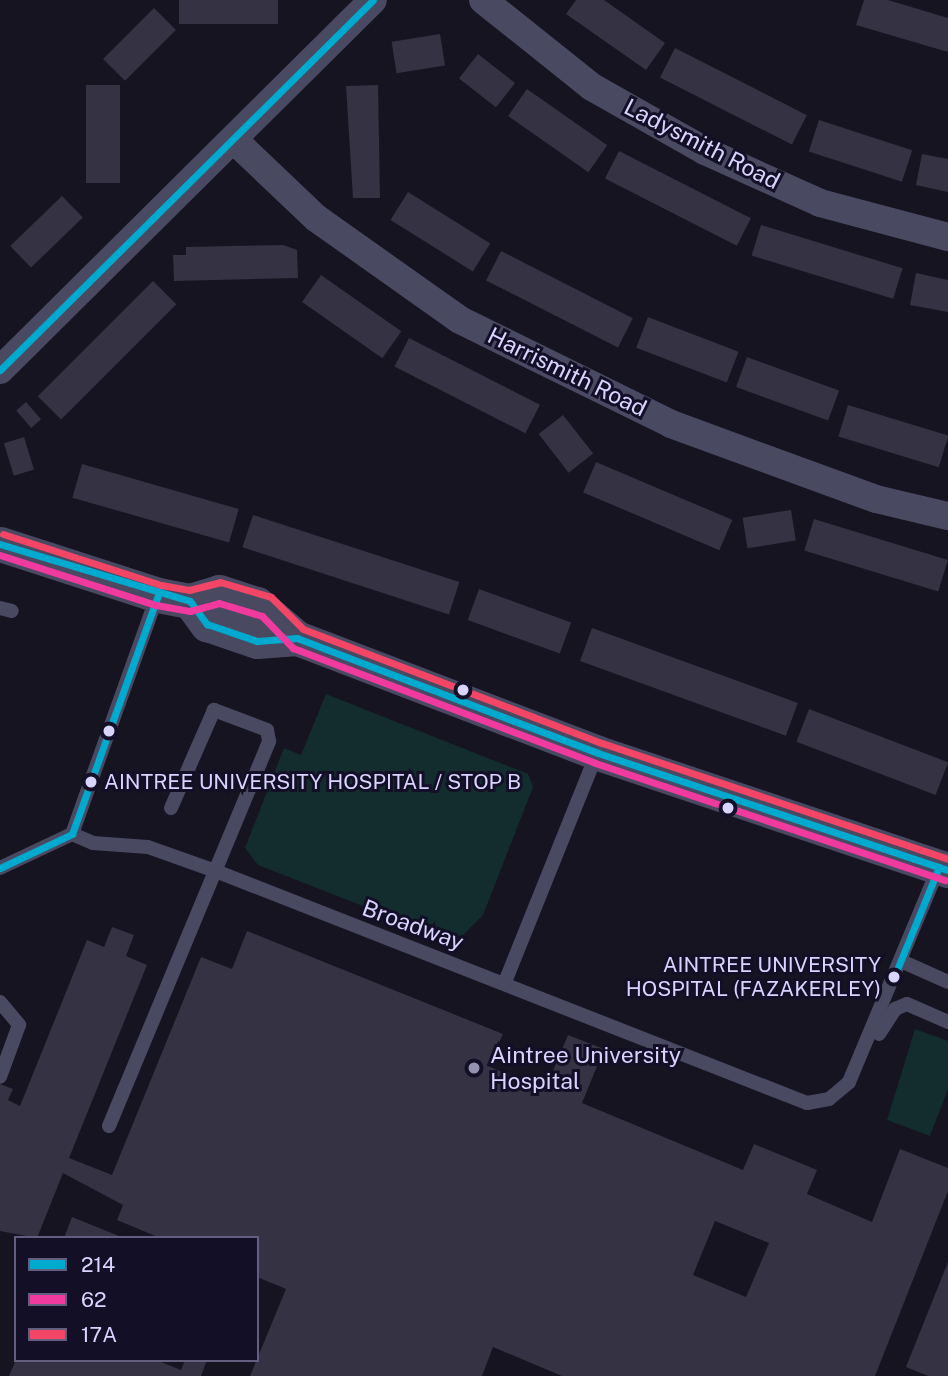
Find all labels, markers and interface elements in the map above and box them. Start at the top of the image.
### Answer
street label: Ladysmith Road [620,93,784,195]
street label: Harrismith Road [483,322,651,422]
unlabelled marker [456,683,470,697]
unlabelled marker [102,724,116,738]
place label: AINTREE UNIVERSITY HOSPITAL / STOP B [104,769,521,795]
marker: AINTREE UNIVERSITY HOSPITAL / STOP B [84,775,98,789]
unlabelled marker [721,801,735,815]
street label: Broadway [359,894,467,956]
place label: AINTREE UNIVERSITY HOSPITAL (FAZAKERLEY) [626,952,881,1002]
marker: AINTREE UNIVERSITY HOSPITAL (FAZAKERLEY) [887,970,901,984]
place label: Aintree University Hospital [490,1041,681,1095]
marker: Aintree University Hospital [464,1058,484,1078]
legend [14,1236,259,1362]
text: 214 [81,1252,115,1277]
text: 62 [81,1287,107,1312]
text: 17A [81,1322,117,1347]

